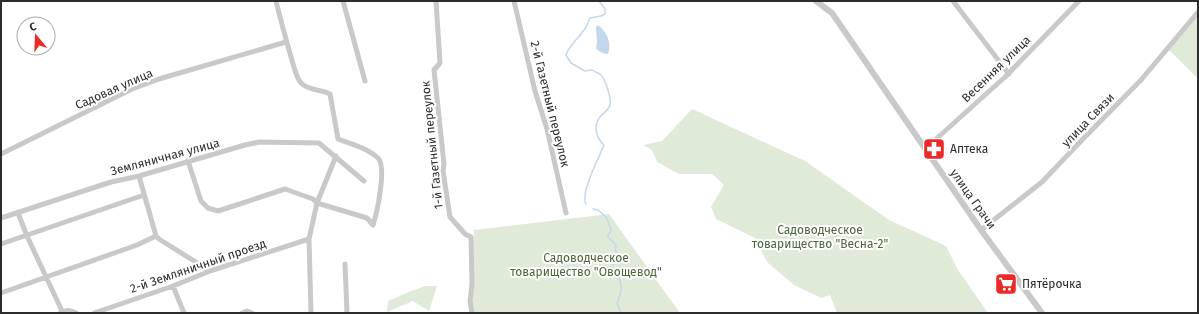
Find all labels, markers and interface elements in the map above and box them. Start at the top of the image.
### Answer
north arrow [16,16,56,56]
text: С [28,20,39,34]
street label: Весенняя улица [959,33,1033,105]
street label: 2-й Газетный переулок [528,39,573,169]
street label: Садовая улица [73,66,155,112]
street label: 1-й Газетный переулок [418,79,446,210]
street label: улица Связи [1059,90,1117,150]
street label: Земляничная улица [109,136,221,178]
pharmacy icon: Аптека [921,136,947,162]
place label: Аптека [950,142,988,156]
street label: улица Грачи [947,166,999,232]
park label: Садоводческое товарищество "Весна-2" [752,223,888,251]
street label: 2-й Земляничный проезд [128,236,268,296]
park label: Садоводческое товарищество "Овощевод" [510,251,662,279]
supermarket icon: Пятёрочка [993,271,1019,297]
place label: Пятёрочка [1022,277,1082,291]

